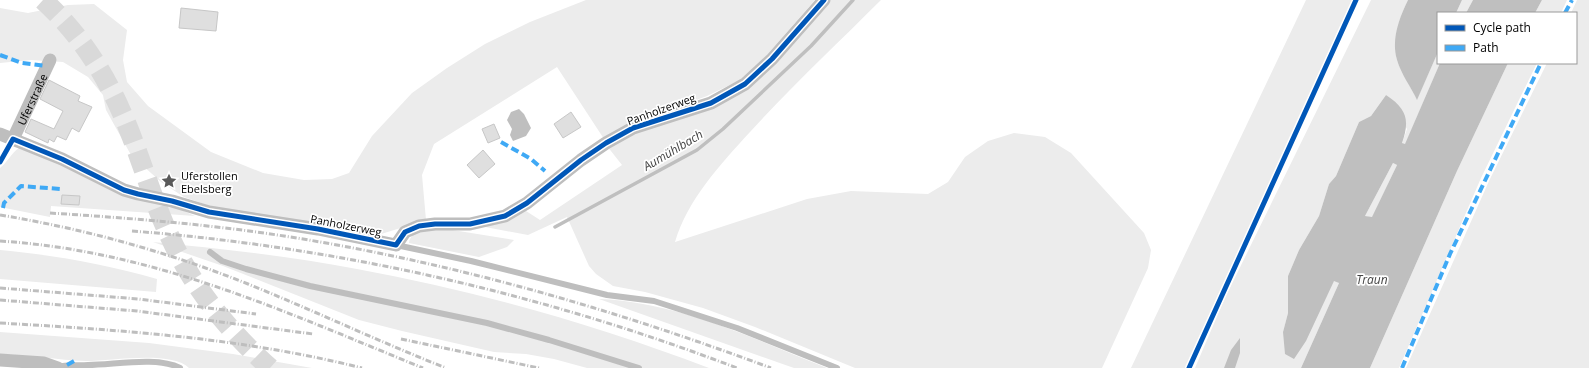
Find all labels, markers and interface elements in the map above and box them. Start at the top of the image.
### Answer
legend [1437,12,1577,64]
text: Cycle path [1473,19,1531,36]
text: Path [1473,39,1499,56]
street label: Uferstraße [13,71,50,127]
street label: Panholzerweg [625,90,697,128]
water label: Aumühlbach [639,125,706,175]
place label: Uferstollen Ebelsberg [181,168,238,196]
place icon: Uferstollen Ebelsberg [160,172,178,190]
street label: Panholzerweg [309,211,383,239]
water label: Traun [1356,271,1388,288]

